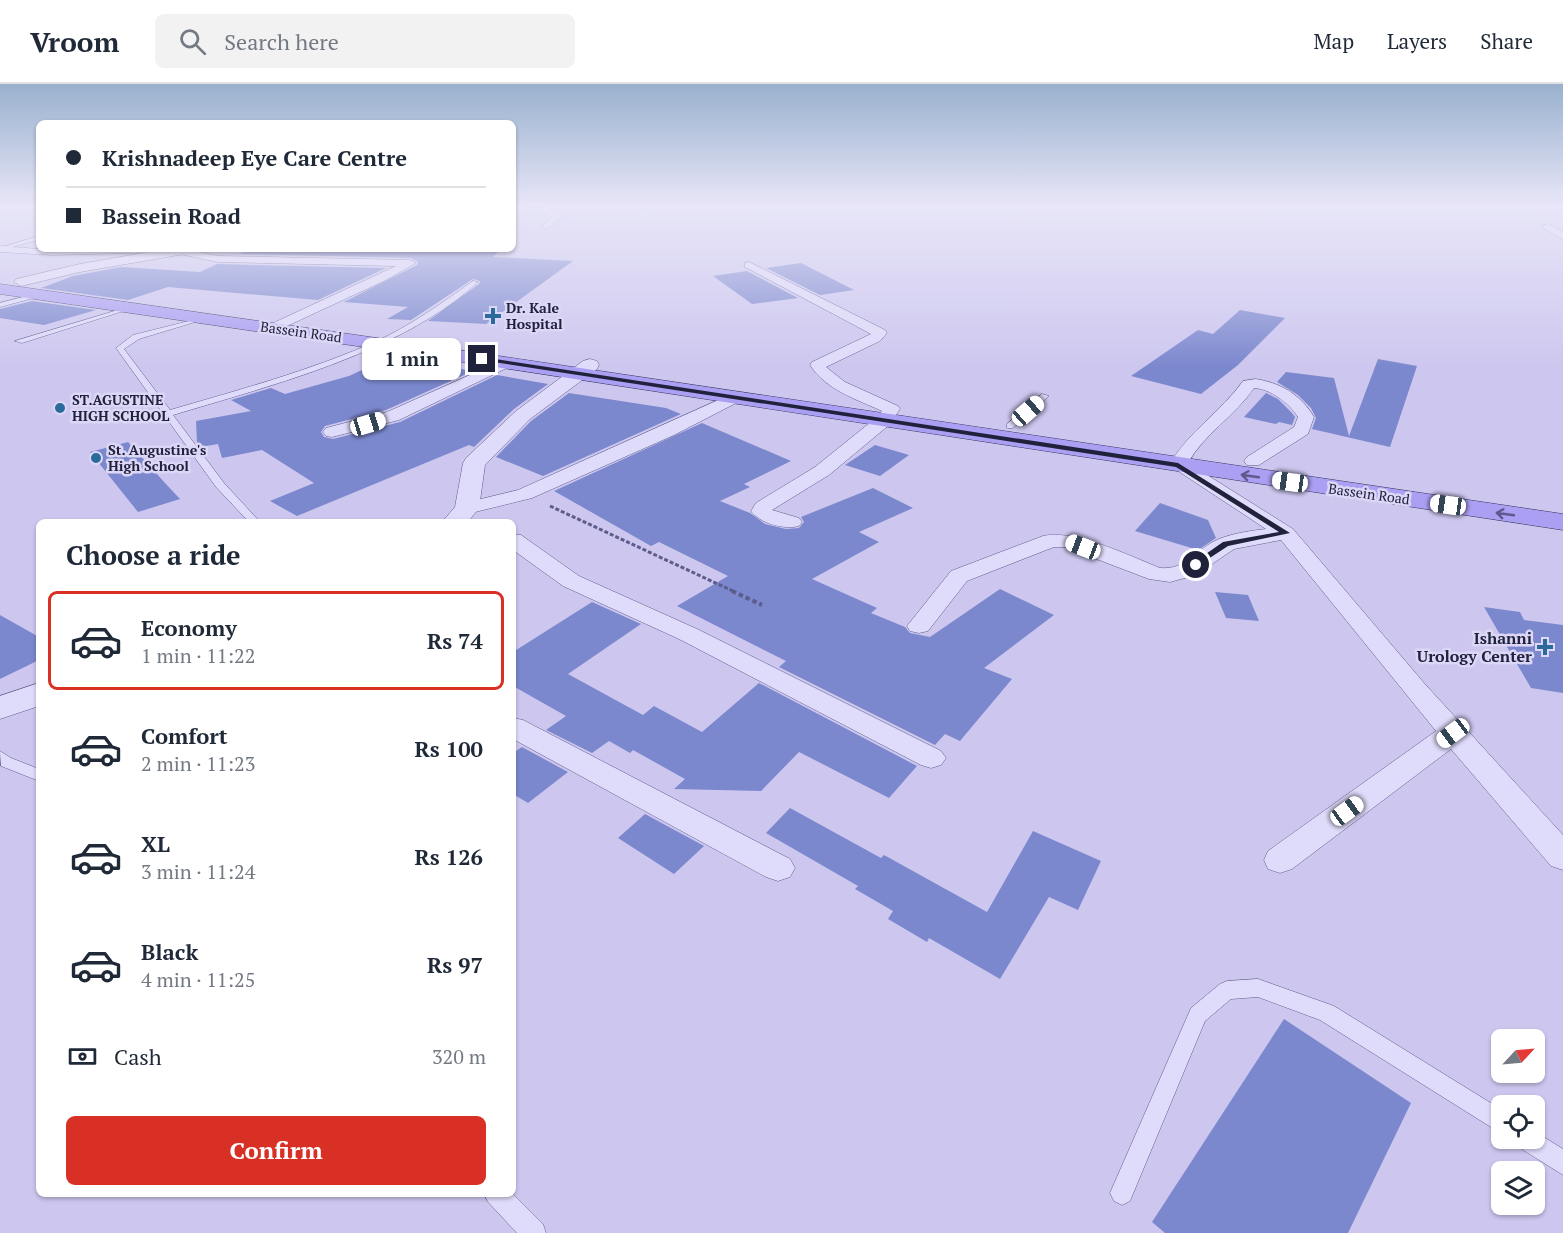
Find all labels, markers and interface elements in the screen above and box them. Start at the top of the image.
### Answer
search box [155,14,575,68]
text: Vroom [30,23,119,60]
icon: search [176,25,209,58]
text: Search here [224,27,339,56]
text: Map [1313,27,1354,55]
text: Layers [1387,27,1447,55]
text: Share [1480,27,1533,55]
text: Krishnadeep Eye Care Centre [102,143,407,172]
text: Bassein Road [102,201,241,230]
place label: Dr. Kale Hospital [506,298,563,333]
marker: Dr. Kale Hospital [484,307,502,325]
street label: Bassein Road [259,316,343,347]
callout: 1 min [362,338,461,380]
text: 1 min [384,345,439,372]
route end [468,345,495,372]
place label: ST.AGUSTINE HIGH SCHOOL [72,390,169,425]
car [1009,392,1047,430]
marker: ST.AGUSTINE HIGH SCHOOL [53,401,67,415]
car [348,410,388,438]
place label: St. Augustine's High School [108,440,206,475]
marker: St. Augustine's High School [89,451,103,465]
one-way arrow [1240,470,1260,481]
car [1271,471,1309,493]
street label: Bassein Road [1327,478,1411,509]
car [1429,494,1467,516]
one-way arrow [1496,508,1515,519]
car [1063,532,1103,562]
text: Choose a ride [66,537,241,573]
route start [1182,551,1209,578]
text: Economy [141,613,237,642]
icon: car [69,614,123,668]
text: Rs 74 [427,626,483,655]
place label: Ishanni Urology Center [1417,627,1532,667]
marker: Ishanni Urology Center [1536,638,1554,656]
text: 1 min · 11:22 [141,642,255,669]
car [1433,715,1473,751]
text: Comfort [141,721,227,750]
icon: car [69,722,123,776]
text: Rs 100 [414,734,483,763]
text: 2 min · 11:23 [141,750,255,777]
car [1327,793,1367,829]
text: XL [141,829,170,858]
icon: car [69,830,123,884]
text: Rs 126 [414,842,483,871]
text: 3 min · 11:24 [141,858,255,885]
text: Black [141,937,198,966]
icon: car [69,938,123,992]
text: Rs 97 [427,950,483,979]
text: 4 min · 11:25 [141,966,255,993]
north arrow [1491,1029,1545,1083]
map controls [1491,1029,1545,1215]
icon: cash [66,1040,99,1073]
text: Cash [114,1042,162,1071]
text: 320 m [432,1043,486,1070]
button: locate [1491,1095,1545,1149]
button: Confirm [66,1116,486,1185]
button: layers [1491,1161,1545,1215]

